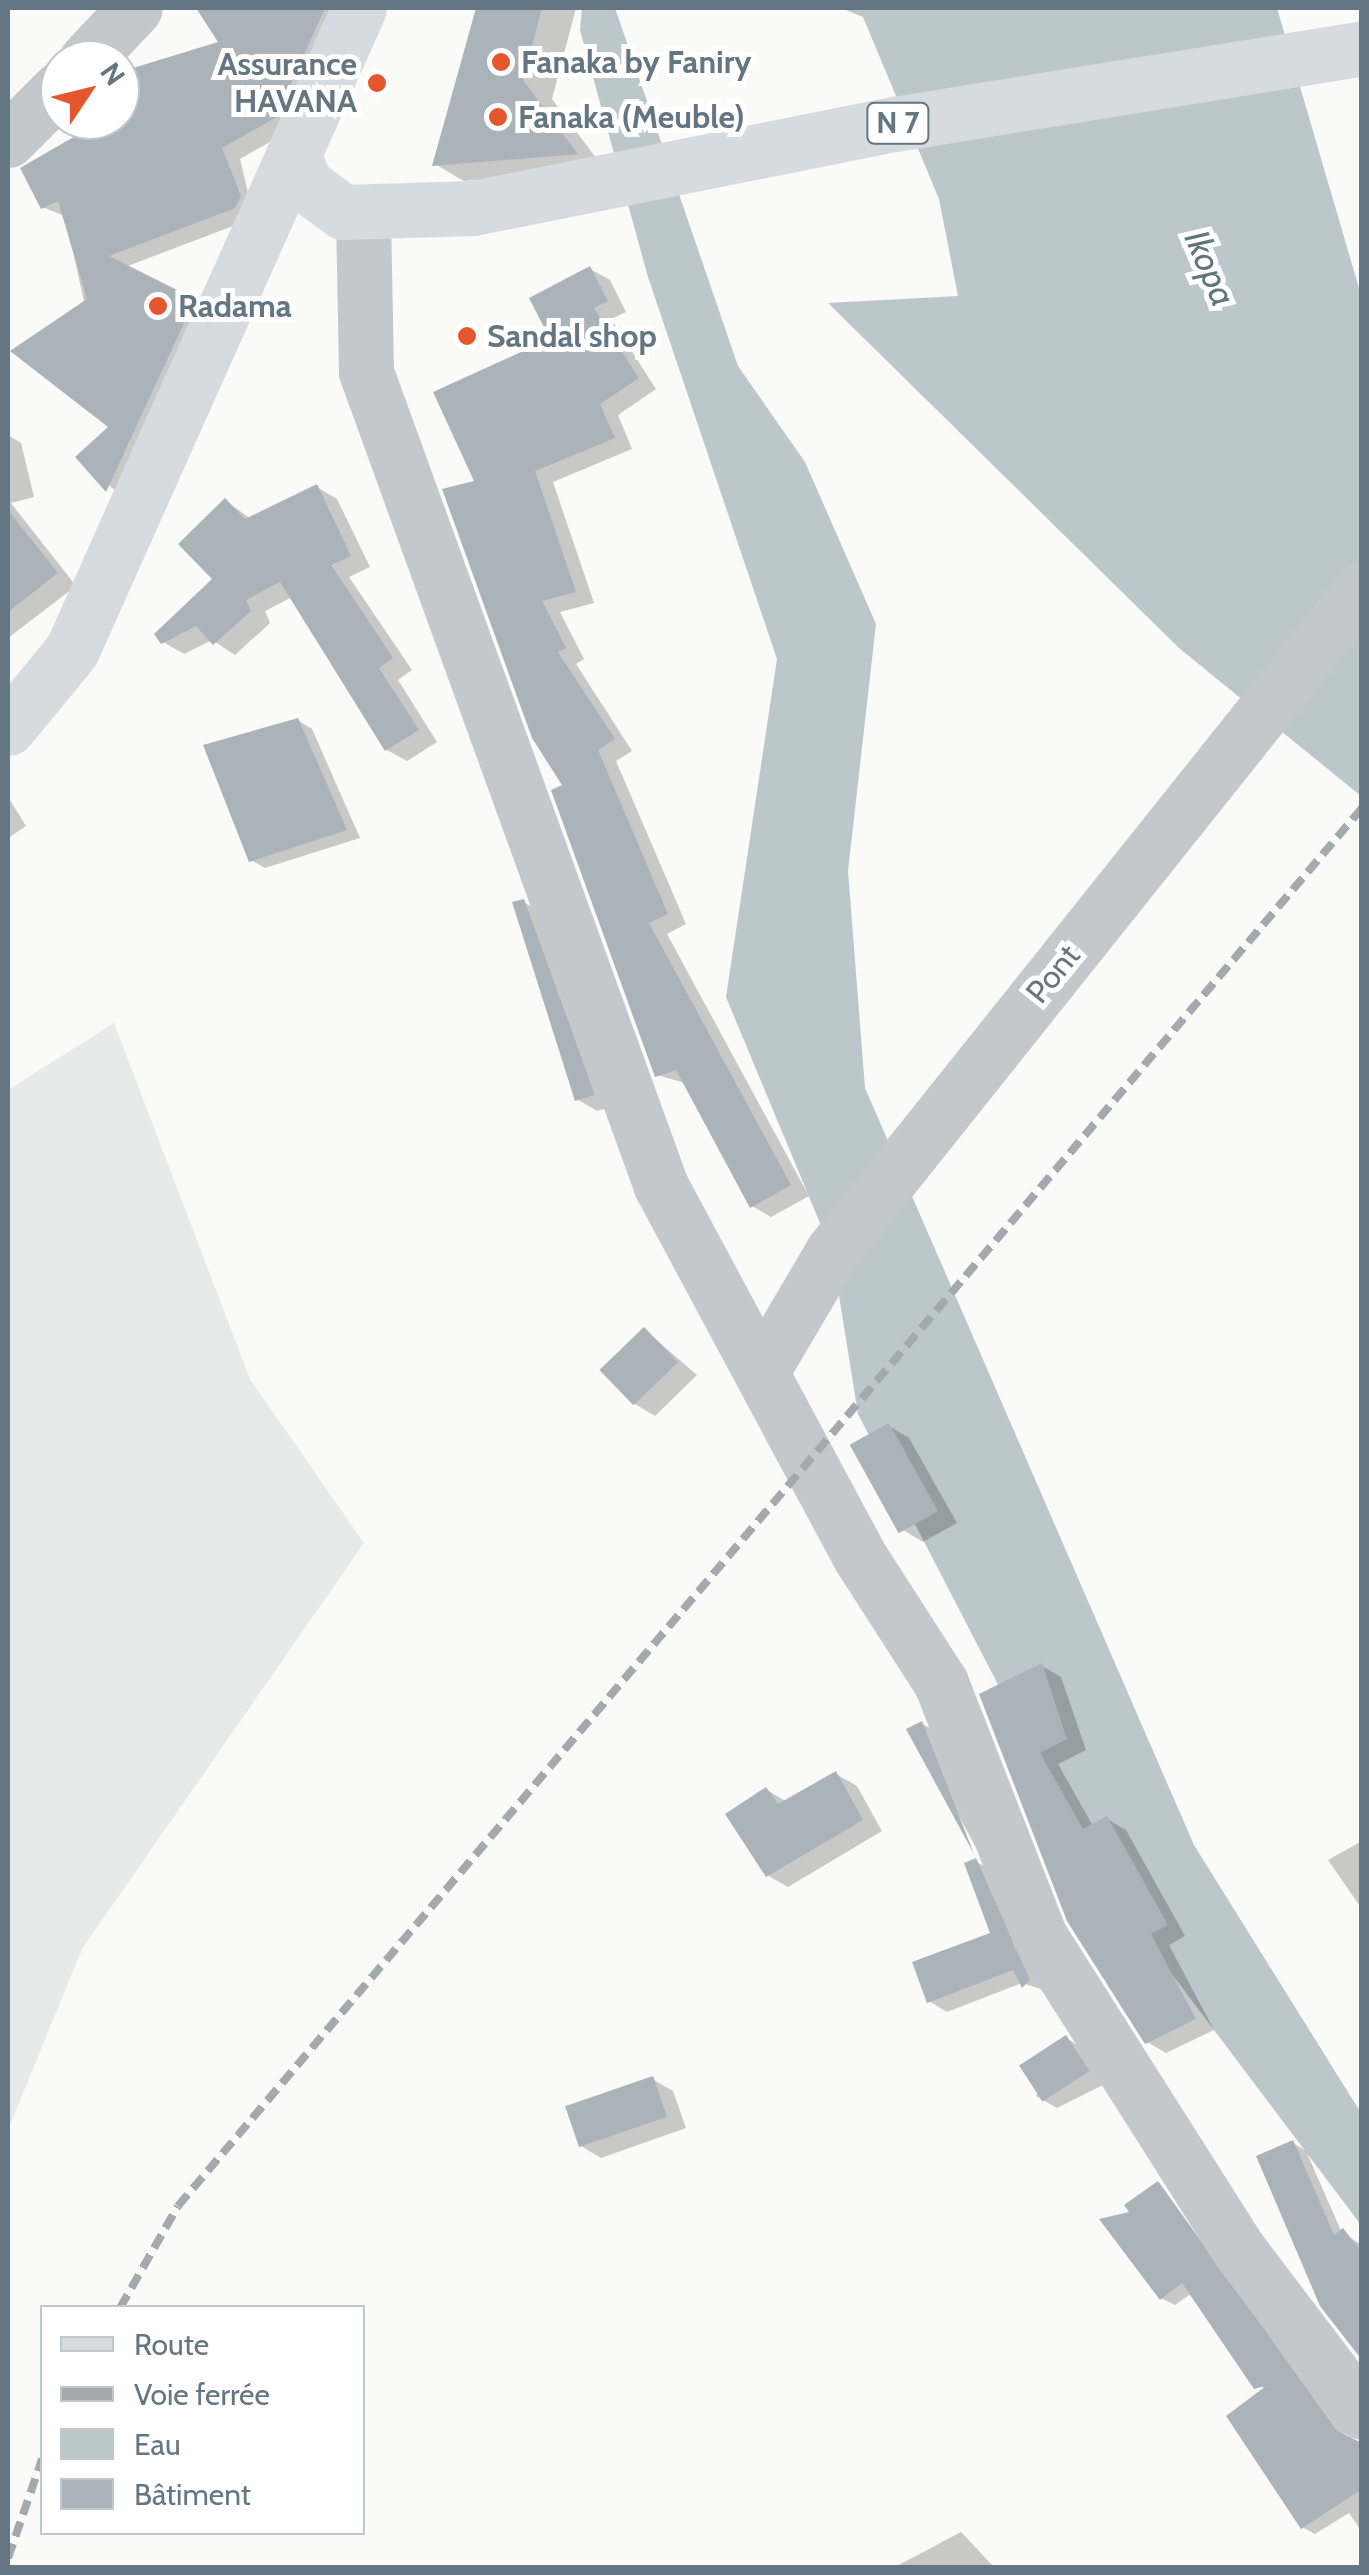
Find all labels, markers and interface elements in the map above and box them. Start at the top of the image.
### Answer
north arrow [40,40,140,140]
place label: Fanaka by Faniry [521,43,751,81]
place label: Assurance HAVANA [217,46,357,121]
marker: Fanaka by Faniry [490,51,512,73]
text: N [93,56,133,92]
marker: Assurance HAVANA [366,72,388,94]
place label: Fanaka (Meuble) [518,98,745,136]
road number: N 7 [866,98,930,148]
marker: Fanaka (Meuble) [487,106,509,128]
water label: Ikopa [1175,224,1245,312]
place label: Radama [178,287,292,325]
marker: Radama [147,295,169,317]
place label: Sandal shop [487,317,657,355]
marker: Sandal shop [456,325,478,347]
street label: Pont [1018,937,1088,1011]
legend [40,2305,365,2535]
text: Route [134,2326,209,2363]
text: Voie ferrée [134,2376,270,2413]
text: Eau [134,2426,181,2463]
text: Bâtiment [134,2476,251,2513]

